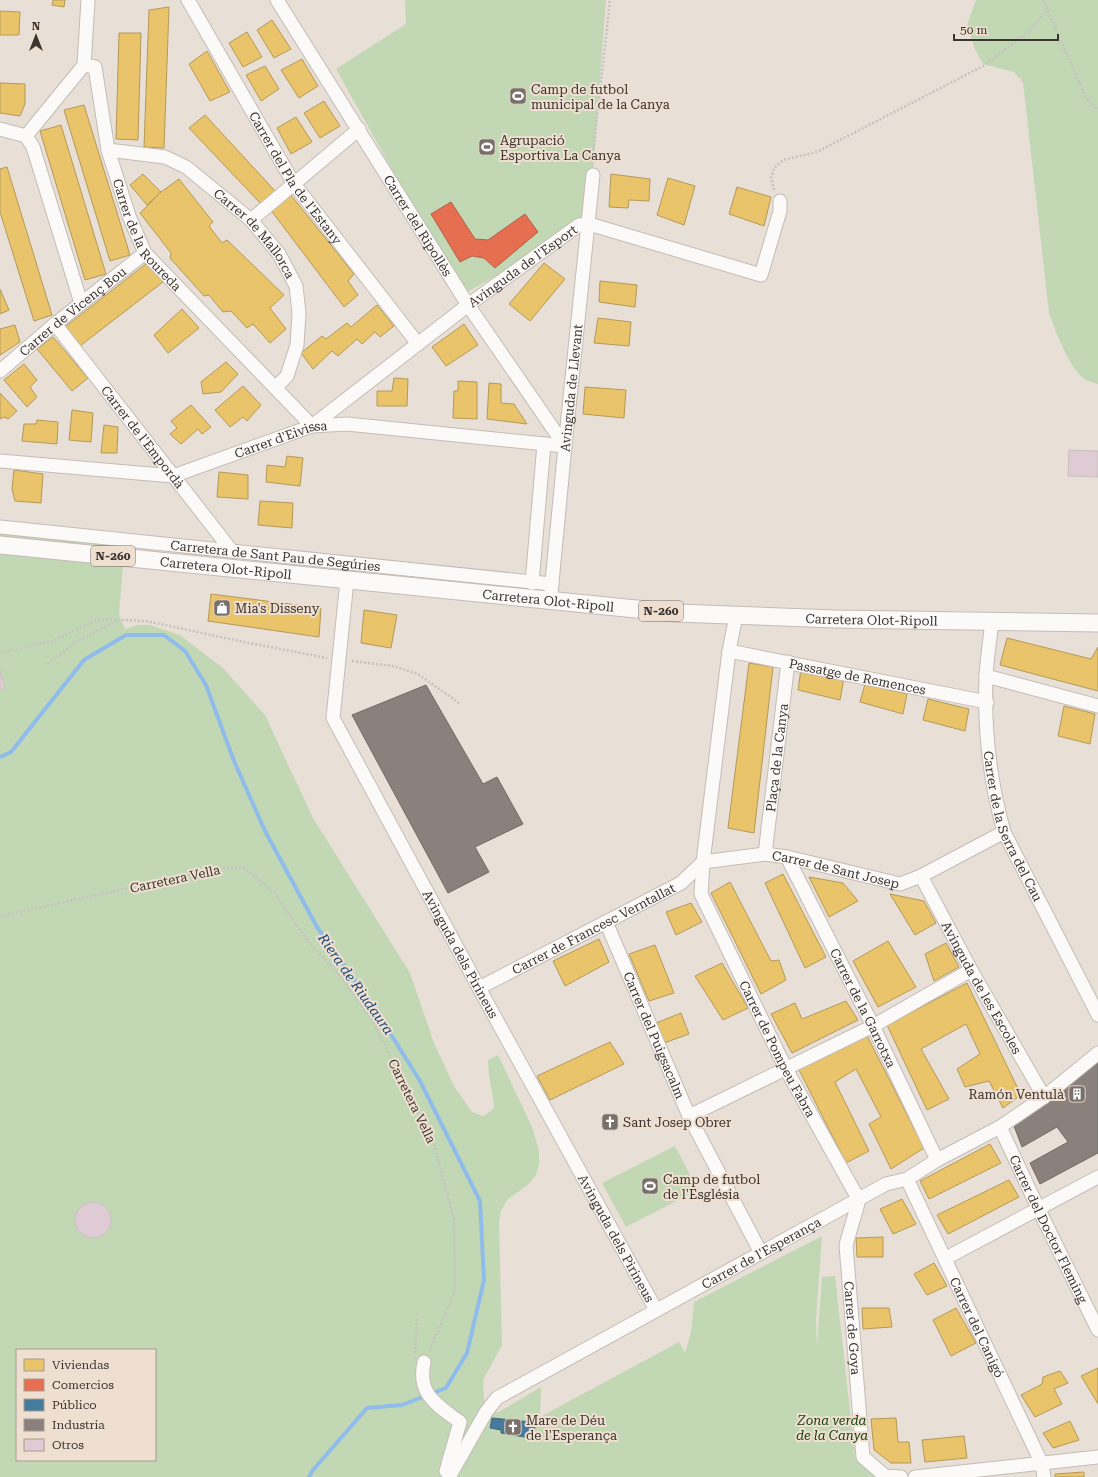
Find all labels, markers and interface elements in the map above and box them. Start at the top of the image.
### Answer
north arrow [16,16,56,56]
scale bar [954,16,1058,42]
text: N [32,20,41,33]
text: 50 m [960,23,987,37]
place label: Camp de futbol municipal de la Canya [531,82,670,112]
sports icon: Camp de futbol municipal de la Canya [508,86,528,106]
street label: Carrer del Pla de l'Estany [246,109,345,247]
place label: Agrupació Esportiva La Canya [500,133,621,163]
sports icon: Agrupació Esportiva La Canya [477,137,497,157]
street label: Carrer del Ripollès [381,172,455,279]
street label: Carrer de la Roureda [110,177,185,294]
street label: Carrer de Mallorca [211,185,298,281]
street label: Avinguda de l'Esport [465,221,580,310]
street label: Carrer de Vicenç Bou [16,264,129,359]
street label: Avinguda de Llevant [557,323,585,453]
street label: Carrer de l'Empordà [98,383,187,491]
street label: Carrer d'Eivissa [232,418,328,461]
street label: Carretera de Sant Pau de Segúries [170,537,381,574]
road number: N-260 [91,546,135,566]
street label: Carretera Olot-Ripoll [159,554,292,582]
street label: Carretera Olot-Ripoll [482,586,615,614]
shop icon: Mia's Disseny [212,598,232,618]
place label: Mia's Disseny [235,601,320,616]
road number: N-260 [639,601,683,621]
street label: Carretera Olot-Ripoll [805,610,938,628]
street label: Passatge de Remences [788,656,927,697]
street label: Plaça de la Canya [763,703,790,813]
street label: Carrer de la Serra del Cau [981,750,1046,904]
street label: Carrer de Sant Josep [771,848,901,891]
street label: Carretera Vella [128,862,222,896]
street label: Carrer de Francesc Verntallat [509,880,678,977]
street label: Avinguda dels Pirineus [420,887,502,1021]
street label: Avinguda de les Escoles [939,919,1025,1056]
water label: Riera de Riudaura [314,929,397,1038]
street label: Carrer de la Garrotxa [827,946,899,1070]
street label: Carrer del Puigsacalm [621,969,688,1101]
street label: Carrer de Pompeu Fabra [737,978,819,1120]
street label: Carretera Vella [385,1056,439,1146]
building icon: Ramón Ventulà [1067,1084,1087,1104]
place label: Ramón Ventulà [969,1087,1064,1102]
church icon: Sant Josep Obrer [600,1112,620,1132]
place label: Sant Josep Obrer [623,1115,732,1130]
street label: Carrer del Doctor Fleming [1007,1152,1091,1306]
street label: Avinguda dels Pirineus [575,1171,658,1305]
place label: Camp de futbol de l'Església [663,1172,760,1202]
sports icon: Camp de futbol de l'Església [640,1176,660,1196]
street label: Carrer de l'Esperança [699,1214,823,1292]
street label: Carrer del Canigó [947,1275,1007,1380]
street label: Carrer de Goya [841,1280,864,1375]
legend [16,1349,156,1461]
text: Viviendas [52,1358,110,1372]
text: Comercios [52,1378,114,1392]
text: Público [52,1398,97,1412]
place label: Mare de Déu de l'Esperança [526,1413,617,1443]
park label: Zona verda de la Canya [796,1413,868,1443]
church icon: Mare de Déu de l'Esperança [503,1417,523,1437]
text: Industria [52,1418,105,1432]
text: Otros [52,1438,84,1452]

